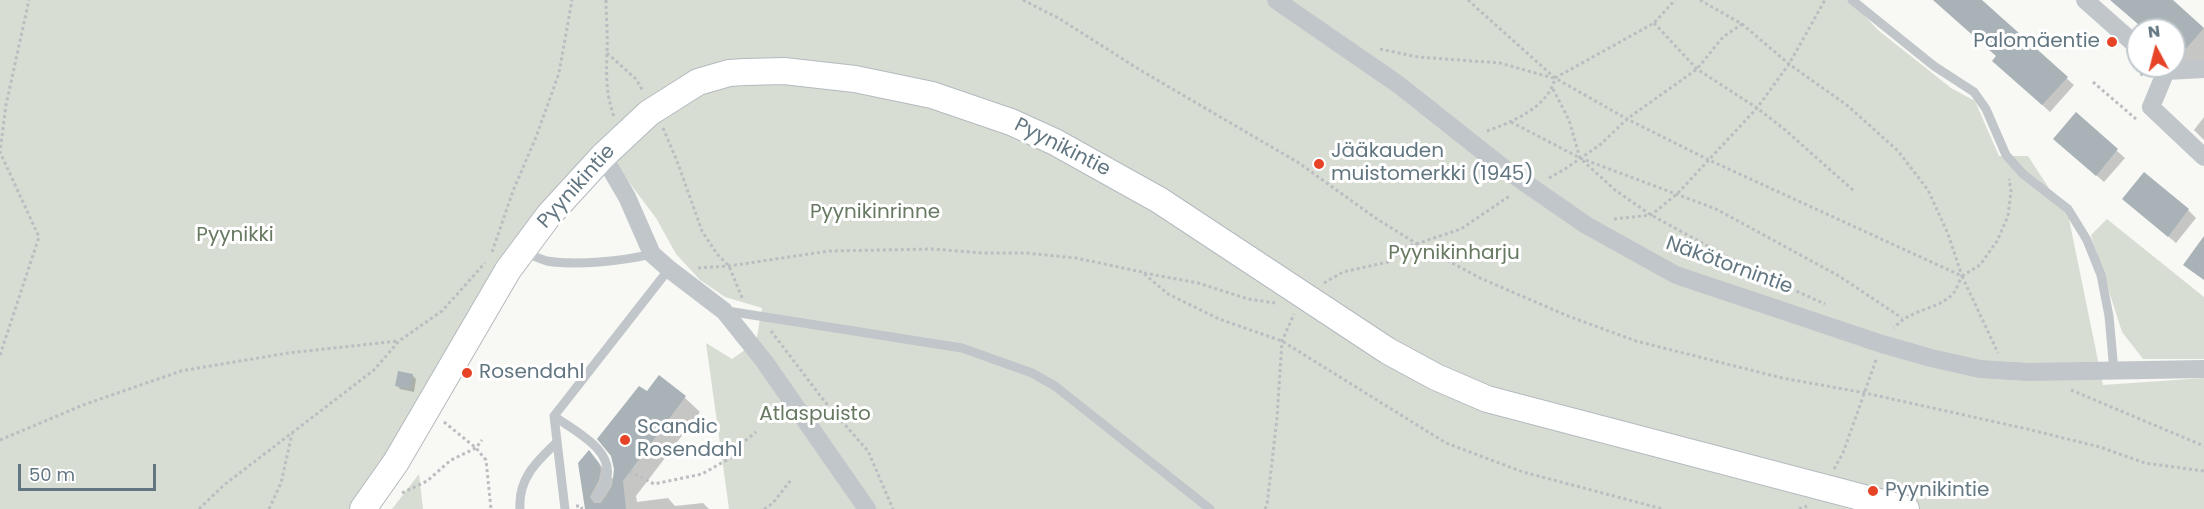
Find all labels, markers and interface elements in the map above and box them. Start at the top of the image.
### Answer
north arrow [2126,18,2186,78]
text: N [2147,19,2161,44]
place label: Palomäentie [1973,30,2100,54]
marker: Palomäentie [2105,35,2119,49]
street label: Pyynikintie [1010,114,1114,182]
street label: Pyynikintie [533,140,621,234]
place label: Jääkauden muistomerkki (1945) [1331,140,1533,187]
marker: Jääkauden muistomerkki (1945) [1312,157,1326,171]
park label: Pyynikinrinne [810,201,940,225]
park label: Pyynikki [196,224,274,248]
street label: Näkötornintie [1662,232,1796,300]
park label: Pyynikinharju [1388,242,1520,266]
place label: Rosendahl [479,361,584,385]
marker: Rosendahl [460,366,474,380]
park label: Atlaspuisto [759,403,871,427]
place label: Scandic Rosendahl [637,416,742,463]
marker: Scandic Rosendahl [618,433,632,447]
scale bar [21,452,159,490]
text: 50 m [29,462,75,487]
place label: Pyynikintie [1885,479,1989,503]
marker: Pyynikintie [1866,484,1880,498]

